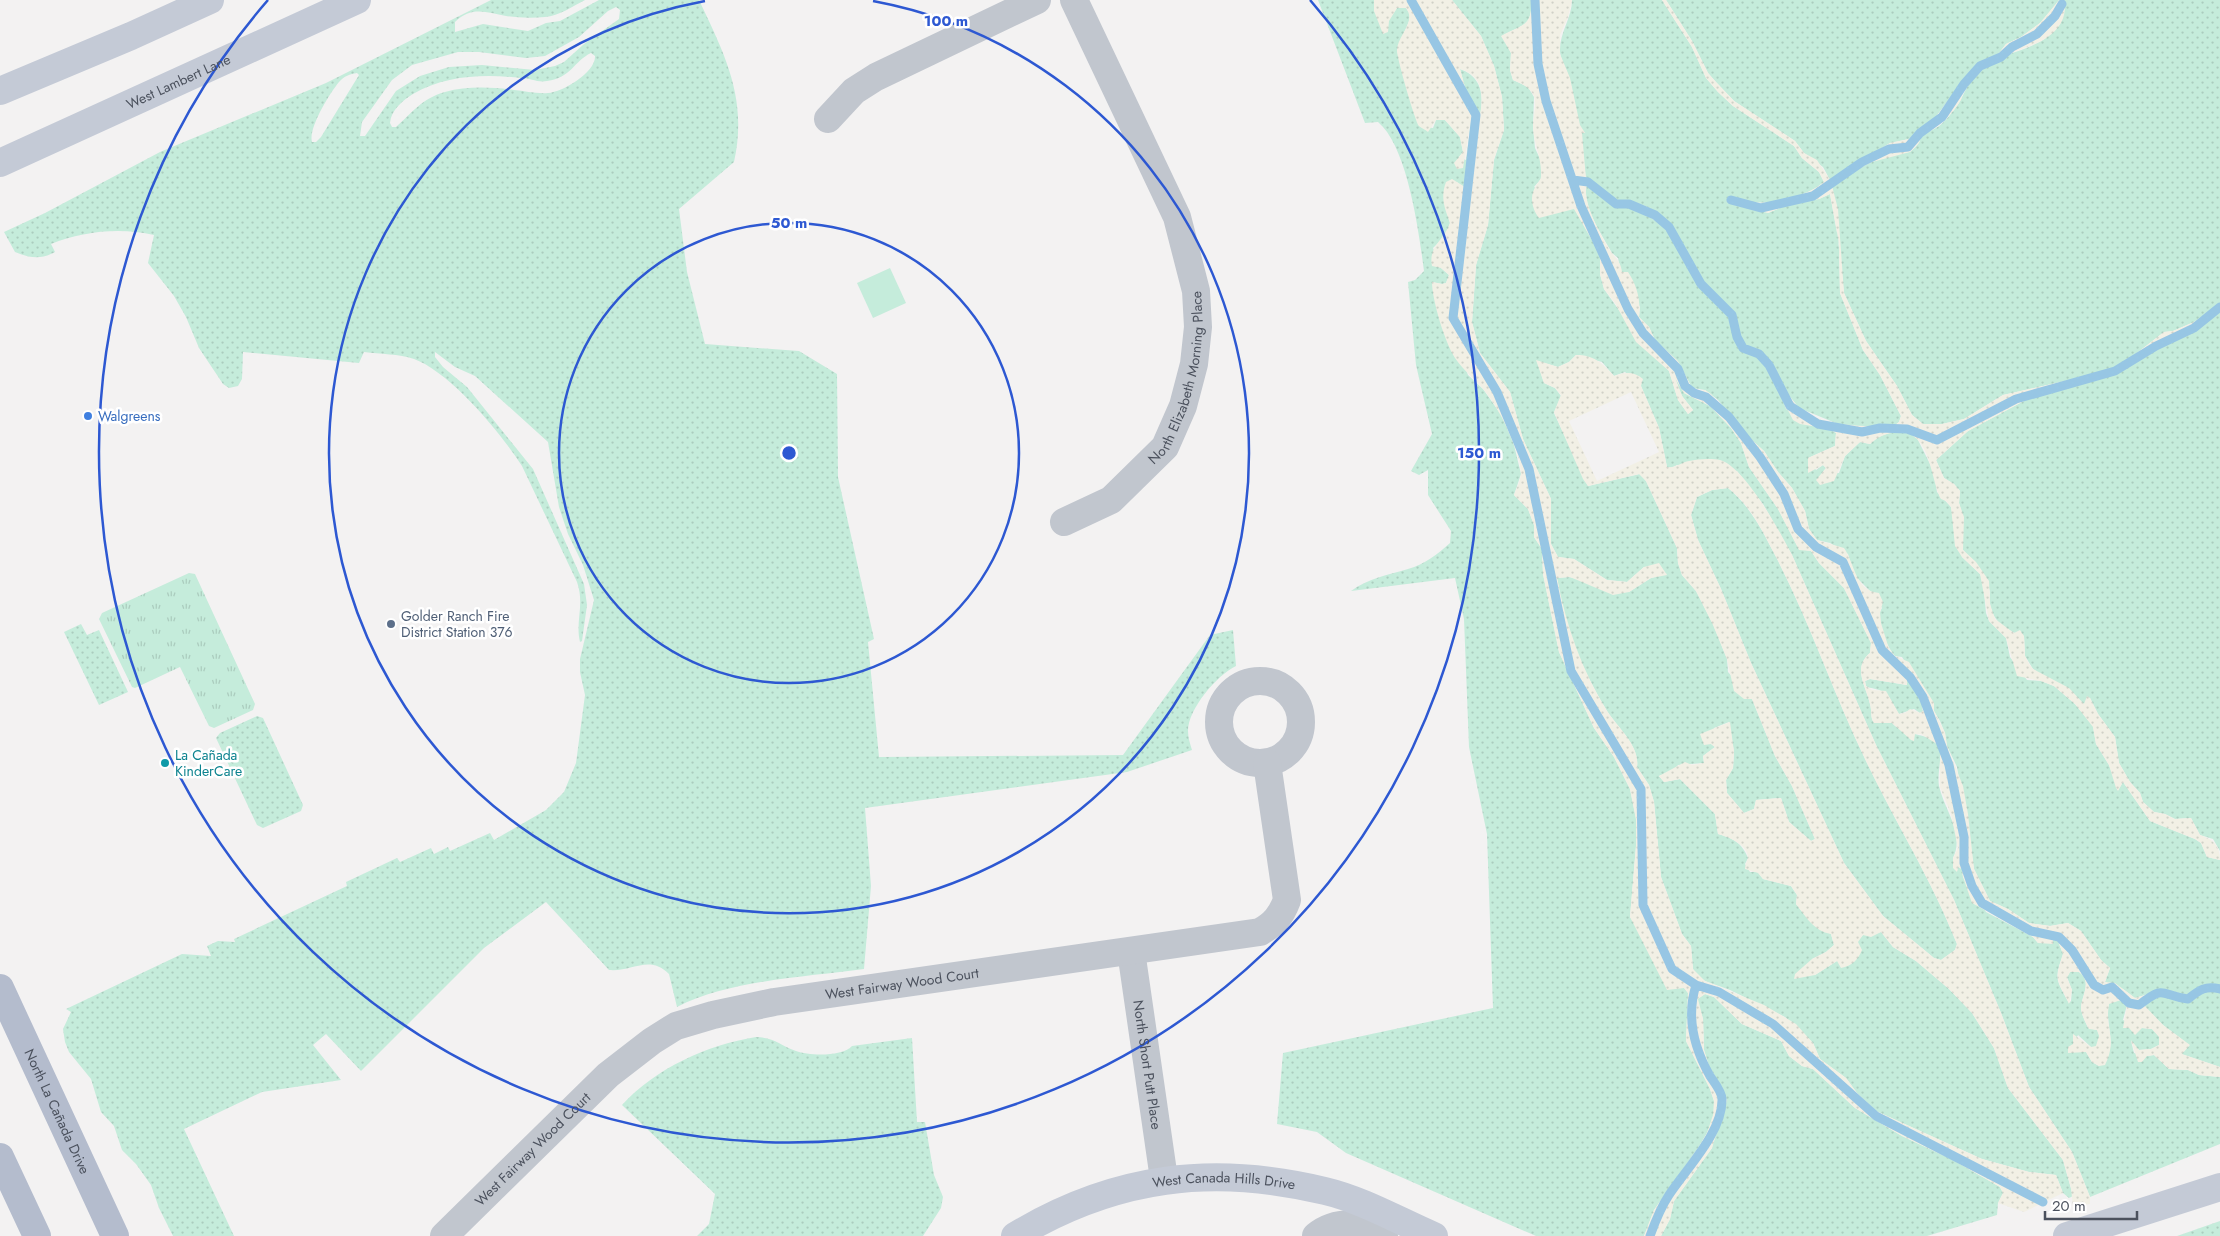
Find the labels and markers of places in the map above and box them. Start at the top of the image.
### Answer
place label: Walgreens [98,406,161,426]
marker: Walgreens [82,410,94,422]
centre of rings [780,444,798,462]
place label: Golder Ranch Fire District Station 376 [401,606,513,642]
marker: Golder Ranch Fire District Station 376 [385,618,397,630]
place label: La Cañada KinderCare [175,745,242,781]
marker: La Cañada KinderCare [159,757,171,769]

